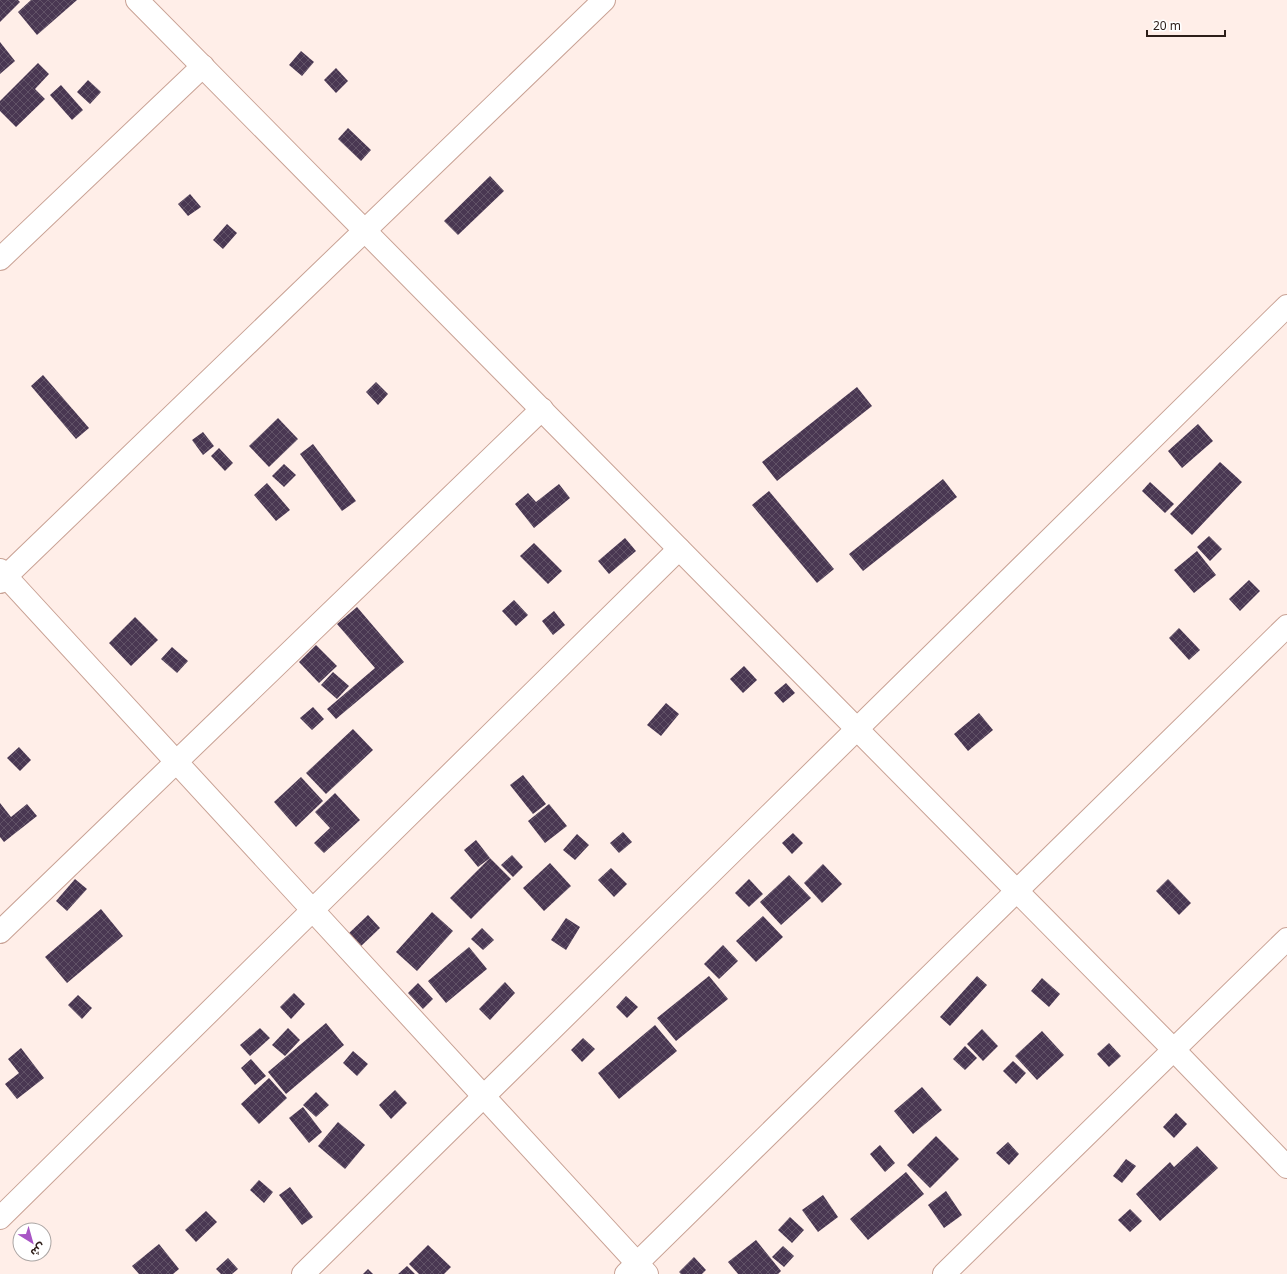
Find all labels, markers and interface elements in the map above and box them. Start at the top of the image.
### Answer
scale bar [1147,12,1225,38]
text: 20 m [1153,14,1181,39]
north arrow [12,1222,52,1262]
text: ش [25,1236,51,1263]

